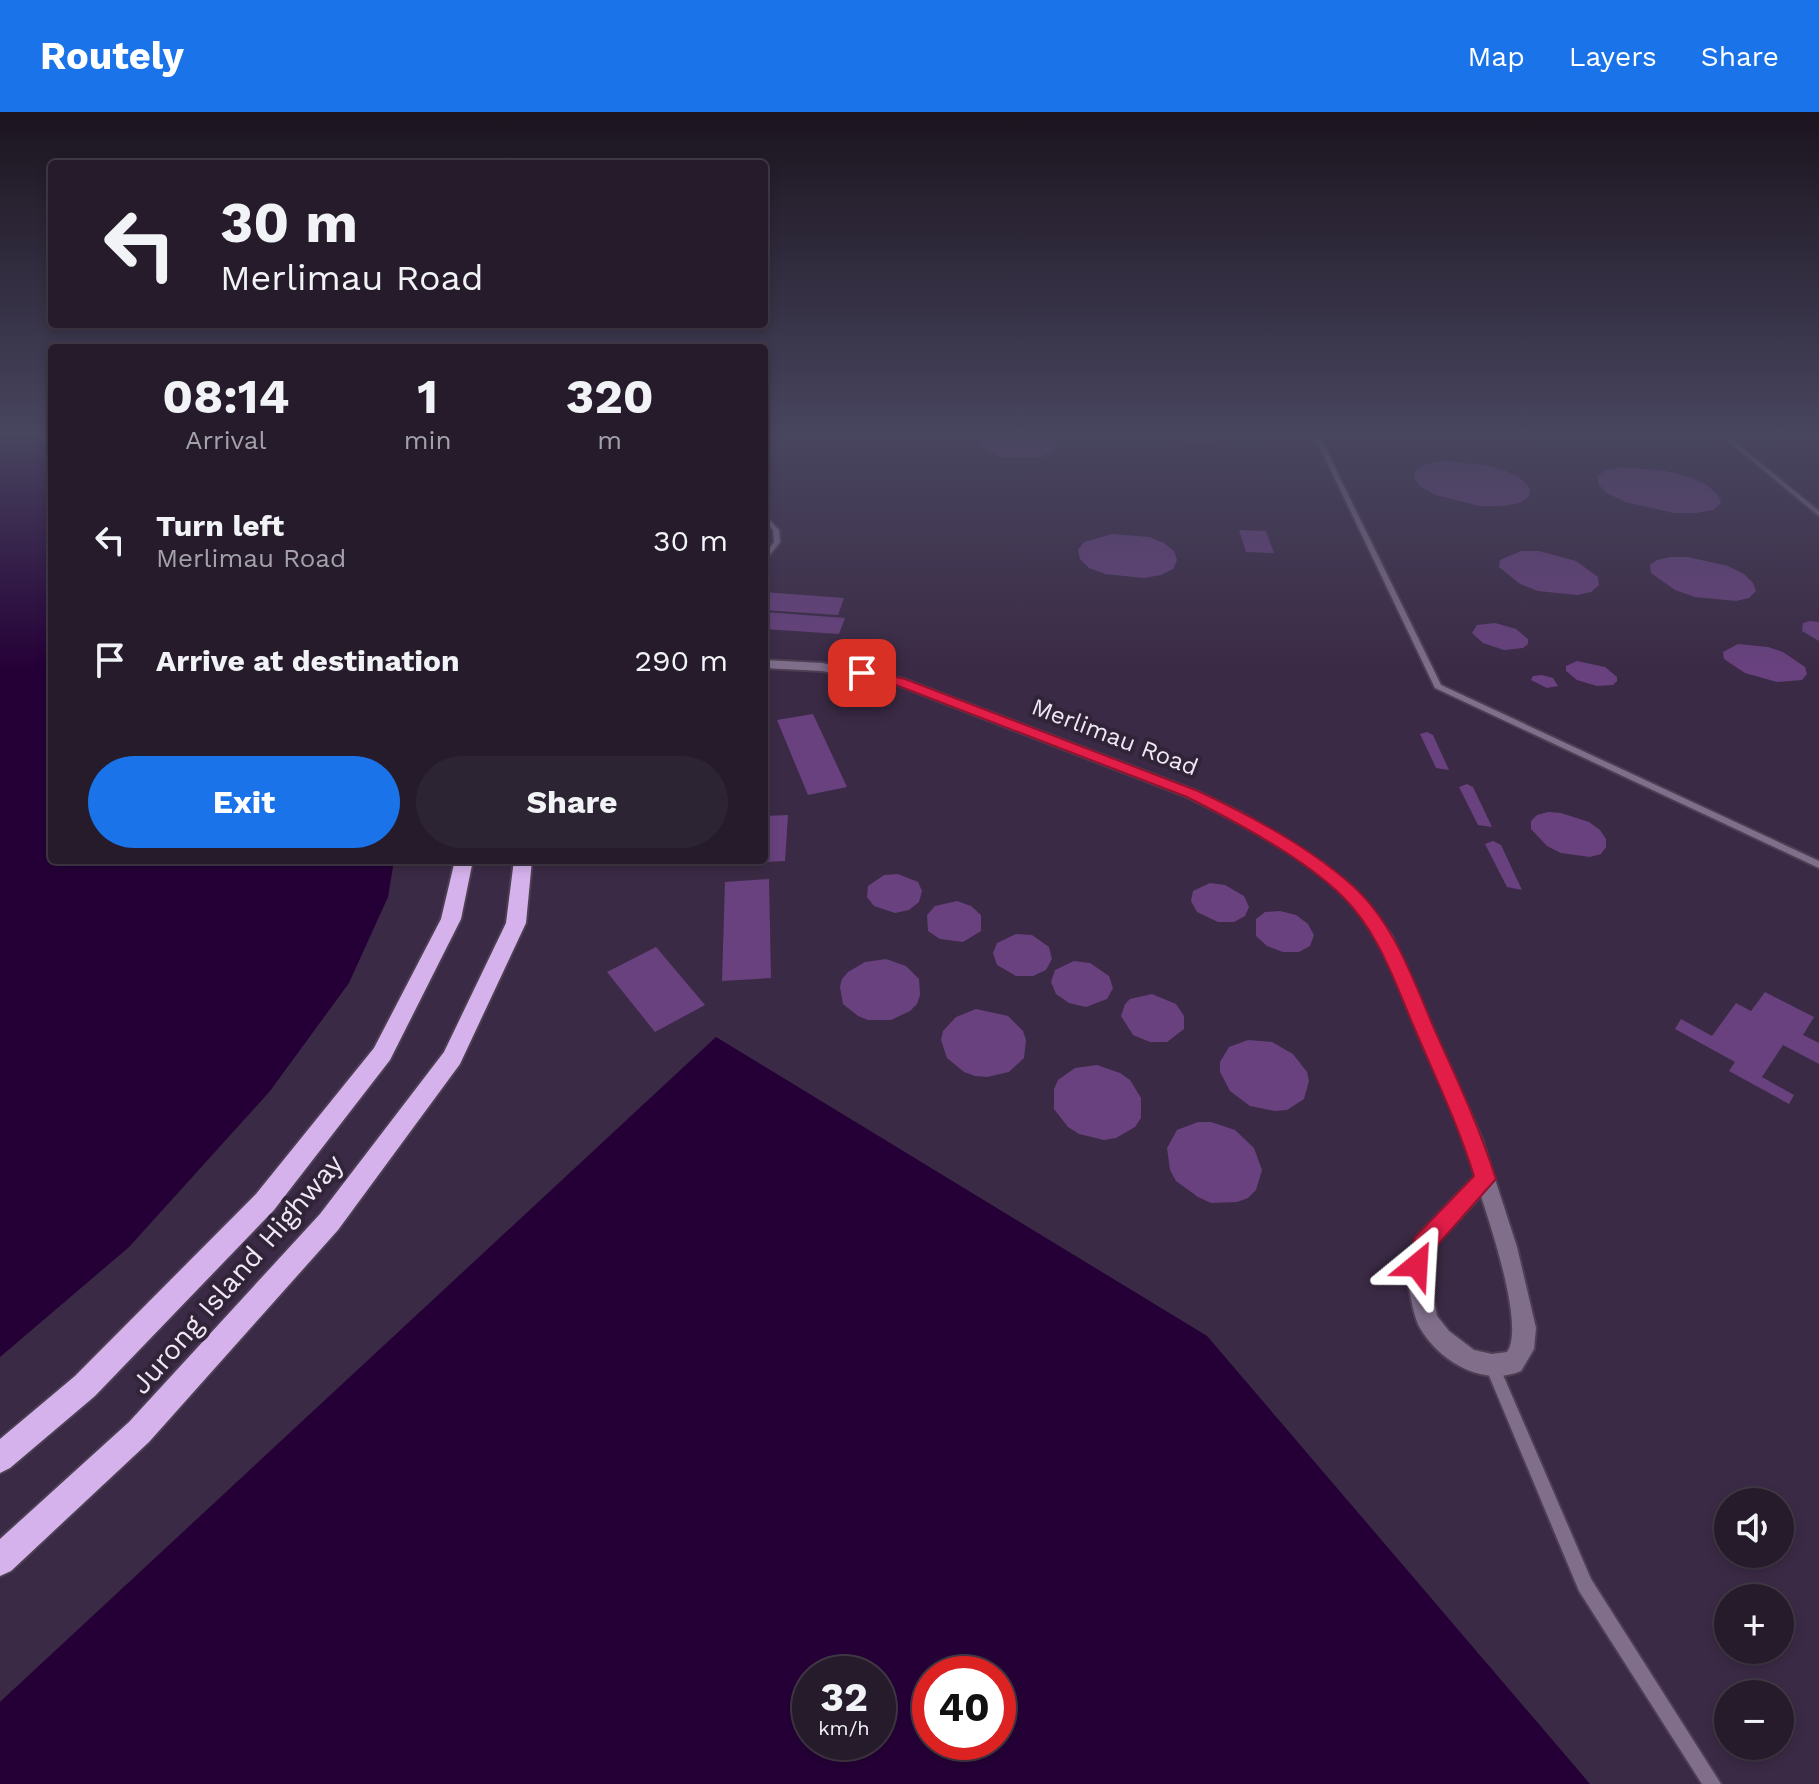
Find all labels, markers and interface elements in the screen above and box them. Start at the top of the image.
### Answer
text: Routely [40,34,184,78]
text: Map [1468,40,1525,73]
text: Layers [1569,40,1657,73]
text: Share [1701,40,1779,73]
text: 30 m [220,190,358,256]
icon: left [88,192,192,296]
text: Merlimau Road [220,257,484,299]
text: 08:14 [162,368,289,425]
text: 1 [417,368,438,425]
text: 320 [566,368,654,425]
text: Arrival [185,425,266,455]
text: min [404,425,452,455]
text: m [597,425,622,455]
text: Turn left [156,508,284,543]
icon: left [88,518,132,562]
text: 30 m [653,523,728,558]
text: Merlimau Road [156,543,346,573]
icon: arrive [88,638,132,682]
pin [828,639,896,707]
text: Arrive at destination [156,643,460,678]
text: 290 m [635,643,728,678]
icon: arrive [840,651,884,695]
street label: Merlimau Road [1028,692,1202,782]
button: Exit [88,756,400,848]
button: Share [416,756,728,848]
street label: Jurong Island Highway [124,1147,350,1401]
position arrow [1375,1223,1459,1307]
map controls [1714,1488,1794,1760]
button: sound [1714,1488,1794,1568]
button: + [1714,1584,1794,1664]
speed limit sign: 40 [912,1656,1016,1760]
text: 32 [820,1674,868,1721]
button: − [1714,1680,1794,1760]
text: km/h [818,1716,870,1740]

